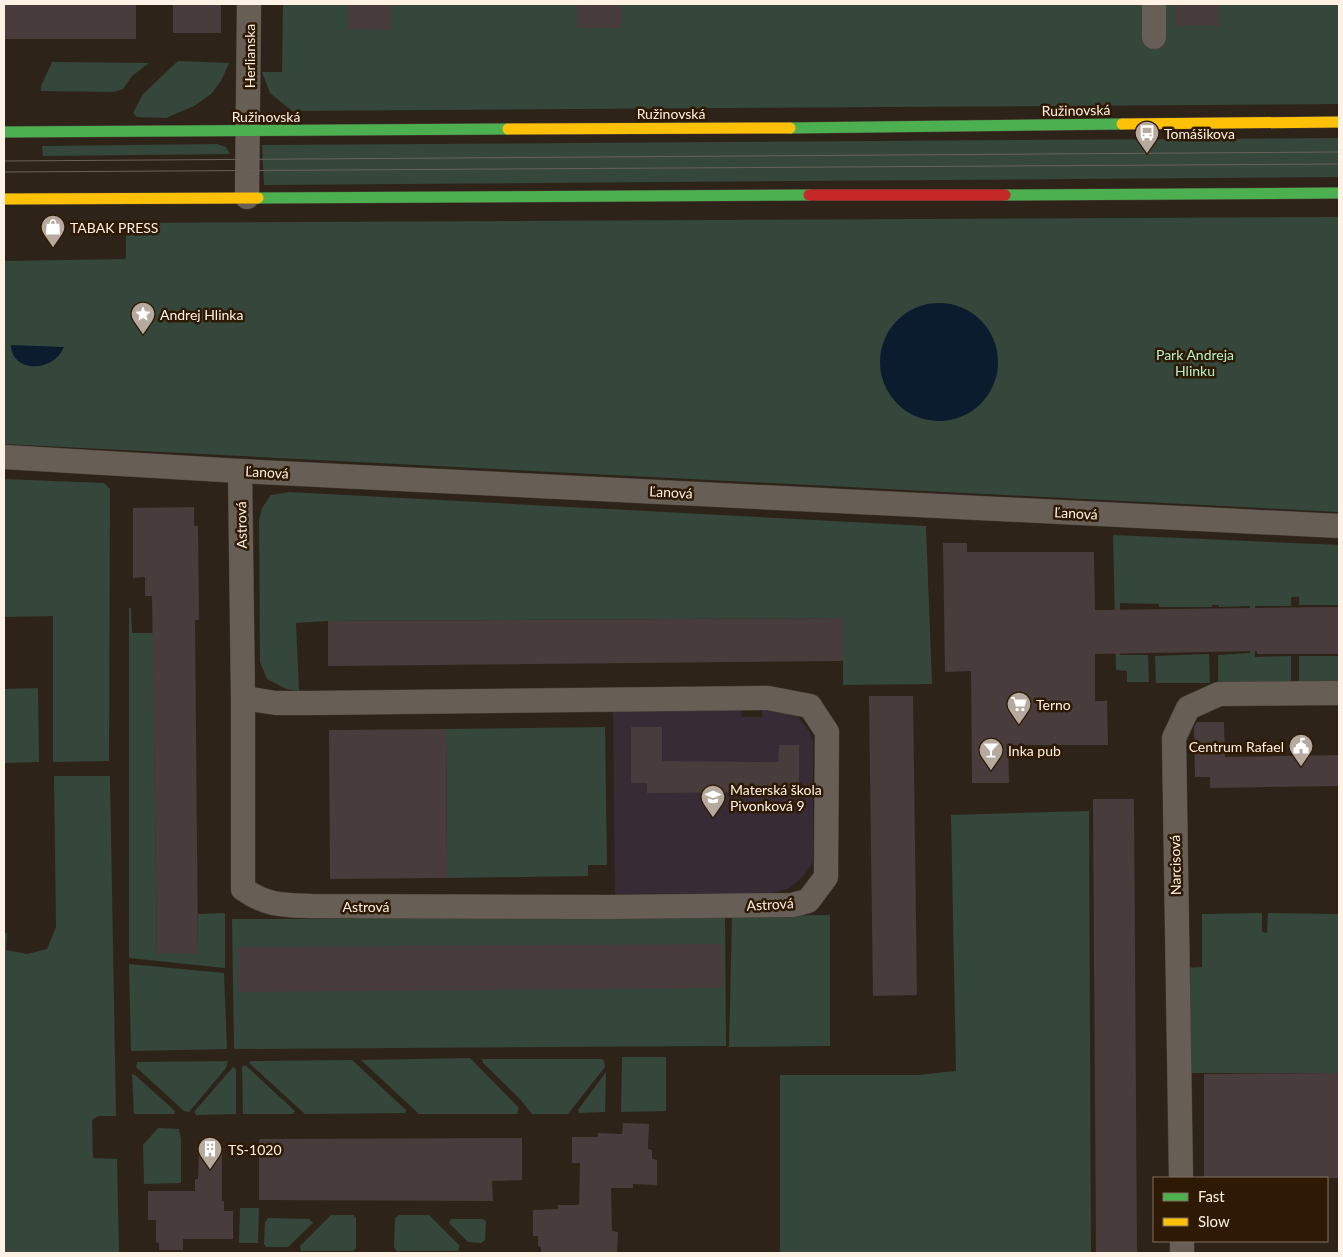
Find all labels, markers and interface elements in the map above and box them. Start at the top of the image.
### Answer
street label: Herlianska [241,24,258,88]
street label: Ružinovská [1041,101,1111,119]
street label: Ružinovská [637,105,705,122]
street label: Ružinovská [232,108,300,125]
bus stop icon: Tomášikova [1134,120,1160,154]
place label: Tomášikova [1164,125,1235,142]
shop icon: TABAK PRESS [40,214,66,248]
place label: TABAK PRESS [70,219,158,236]
place icon: Andrej Hlinka [130,301,156,335]
place label: Andrej Hlinka [160,306,243,323]
park label: Park Andreja Hlinku [1156,346,1234,379]
street label: Ľanová [245,462,289,482]
street label: Ľanová [649,482,693,502]
street label: Astrová [232,501,250,549]
street label: Ľanová [1054,503,1098,523]
supermarket icon: Terno [1006,691,1032,725]
place label: Terno [1036,696,1071,713]
public building icon: Centrum Rafael [1288,733,1314,767]
bar icon: Inka pub [978,737,1004,771]
place label: Centrum Rafael [1189,738,1284,755]
place label: Inka pub [1008,742,1061,759]
place label: Materská škola Pivonková 9 [730,781,822,814]
school or university icon: Materská škola Pivonková 9 [700,784,726,818]
street label: Narcisová [1166,835,1184,895]
street label: Astrová [746,894,794,914]
street label: Astrová [342,898,390,915]
building icon: TS-1020 [197,1136,223,1170]
place label: TS-1020 [228,1141,282,1158]
legend [1153,1177,1328,1242]
text: Fast [1198,1187,1225,1205]
text: Slow [1198,1212,1230,1230]

